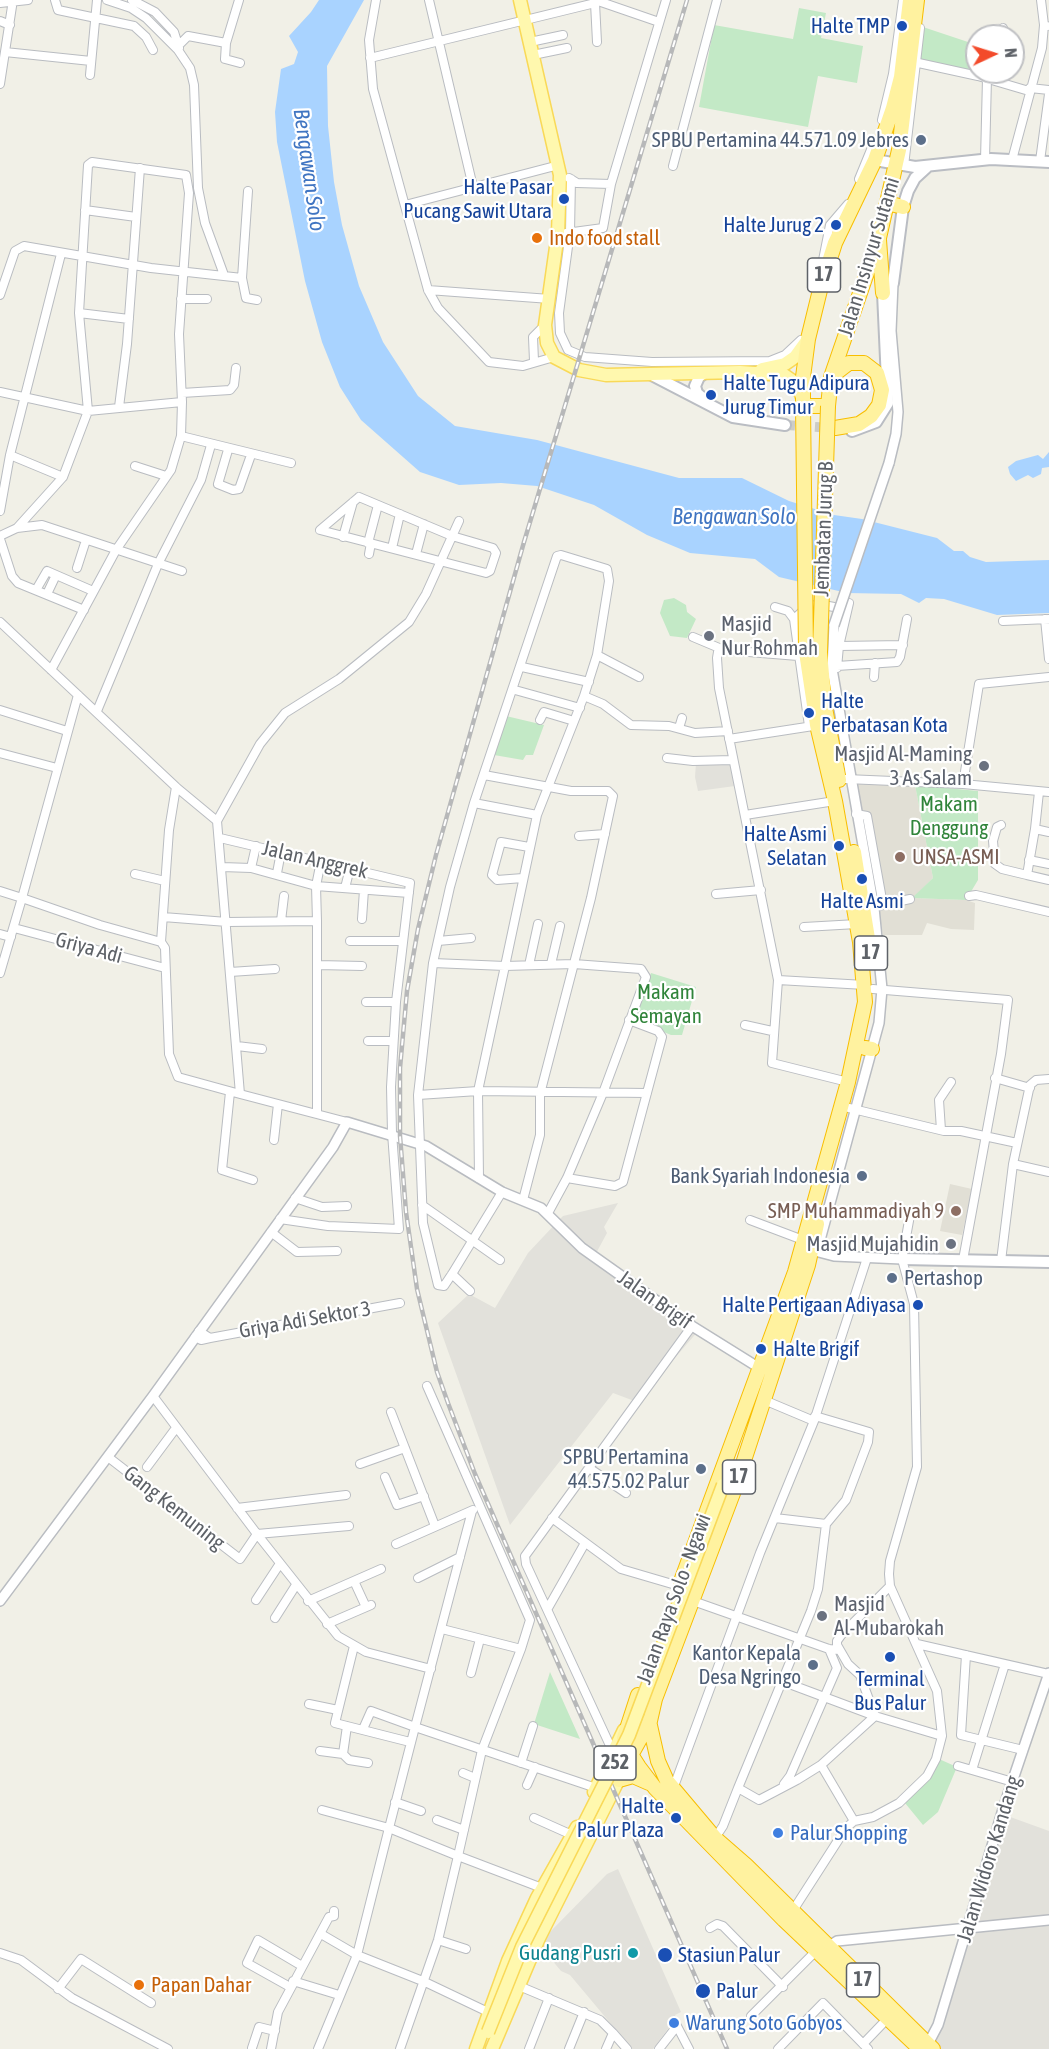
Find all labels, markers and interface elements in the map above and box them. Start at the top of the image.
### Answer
place label: Halte TMP [811,13,890,39]
marker: Halte TMP [895,19,909,33]
north arrow [965,24,1025,84]
text: N [1002,48,1020,58]
water label: Bengawan Solo [287,107,331,233]
place label: SPBU Pertamina 44.571.09 Jebres [652,127,909,153]
marker: SPBU Pertamina 44.571.09 Jebres [914,133,928,147]
place label: Halte Pasar Pucang Sawit Utara [403,174,552,224]
street label: Jalan Insinyur Sutami [833,174,905,340]
marker: Halte Pasar Pucang Sawit Utara [557,192,571,206]
place label: Halte Jurug 2 [723,212,824,238]
marker: Halte Jurug 2 [829,218,843,232]
place label: Indo food stall [549,225,660,251]
marker: Indo food stall [530,231,544,245]
road number: 17 [808,258,840,292]
place label: Halte Tugu Adipura Jurug Timur [723,370,870,420]
marker: Halte Tugu Adipura Jurug Timur [704,388,718,402]
street label: Jembatan Jurug B [809,461,839,597]
water label: Bengawan Solo [672,504,796,530]
place label: Masjid Nur Rohmah [721,611,818,661]
marker: Masjid Nur Rohmah [702,629,716,643]
place label: Halte Perbatasan Kota [821,688,948,738]
marker: Halte Perbatasan Kota [802,706,816,720]
place label: Masjid Al-Maming 3 As Salam [834,741,972,791]
marker: Masjid Al-Maming 3 As Salam [977,759,991,773]
park label: Makam Denggung [910,791,988,841]
place label: Halte Asmi Selatan [744,821,827,871]
street label: Jalan Anggrek [260,836,370,884]
marker: Halte Asmi Selatan [832,839,846,853]
place label: UNSA-ASMI [912,844,1000,870]
marker: UNSA-ASMI [893,850,907,864]
marker: Halte Asmi [855,872,869,886]
place label: Halte Asmi [820,888,904,914]
street label: Griya Adi [53,927,125,969]
road number: 17 [854,936,888,970]
park label: Makam Semayan [630,979,702,1029]
place label: Bank Syariah Indonesia [670,1163,850,1189]
marker: Bank Syariah Indonesia [855,1169,869,1183]
place label: SMP Muhammadiyah 9 [768,1198,944,1224]
marker: SMP Muhammadiyah 9 [949,1204,963,1218]
place label: Masjid Mujahidin [806,1231,939,1257]
marker: Masjid Mujahidin [944,1237,958,1251]
street label: Jalan Brigif [613,1265,697,1335]
place label: Pertashop [904,1265,983,1291]
marker: Pertashop [885,1271,899,1285]
place label: Halte Pertigaan Adiyasa [722,1292,906,1318]
street label: Griya Adi Sektor 3 [237,1296,373,1344]
marker: Halte Pertigaan Adiyasa [911,1298,925,1312]
place label: Halte Brigif [773,1336,859,1362]
marker: Halte Brigif [754,1342,768,1356]
place label: SPBU Pertamina 44.575.02 Palur [563,1444,689,1494]
road number: 17 [722,1460,756,1494]
street label: Gang Kemuning [118,1461,230,1555]
marker: SPBU Pertamina 44.575.02 Palur [694,1462,708,1476]
street label: Jalan Raya Solo - Ngawi [632,1510,716,1688]
place label: Masjid Al-Mubarokah [834,1591,944,1641]
marker: Masjid Al-Mubarokah [815,1609,829,1623]
place label: Kantor Kepala Desa Ngringo [692,1640,801,1690]
marker: Terminal Bus Palur [883,1650,897,1664]
marker: Kantor Kepala Desa Ngringo [806,1658,820,1672]
place label: Terminal Bus Palur [854,1666,926,1716]
road number: 252 [594,1746,636,1780]
street label: Jalan Widoro Kandang [952,1773,1026,1945]
place label: Halte Palur Plaza [577,1793,664,1843]
marker: Halte Palur Plaza [669,1811,683,1825]
place label: Palur Shopping [790,1820,907,1846]
marker: Palur Shopping [771,1826,785,1840]
place label: Gudang Pusri [519,1940,621,1966]
place label: Stasiun Palur [678,1942,780,1968]
marker: Gudang Pusri [626,1946,640,1960]
marker: Stasiun Palur [656,1946,674,1964]
road number: 17 [846,1963,880,1997]
place label: Papan Dahar [151,1972,251,1998]
marker: Papan Dahar [132,1978,146,1992]
place label: Palur [716,1978,758,2004]
marker: Palur [694,1982,712,2000]
place label: Warung Soto Gobyos [686,2010,843,2036]
marker: Warung Soto Gobyos [667,2016,681,2030]

